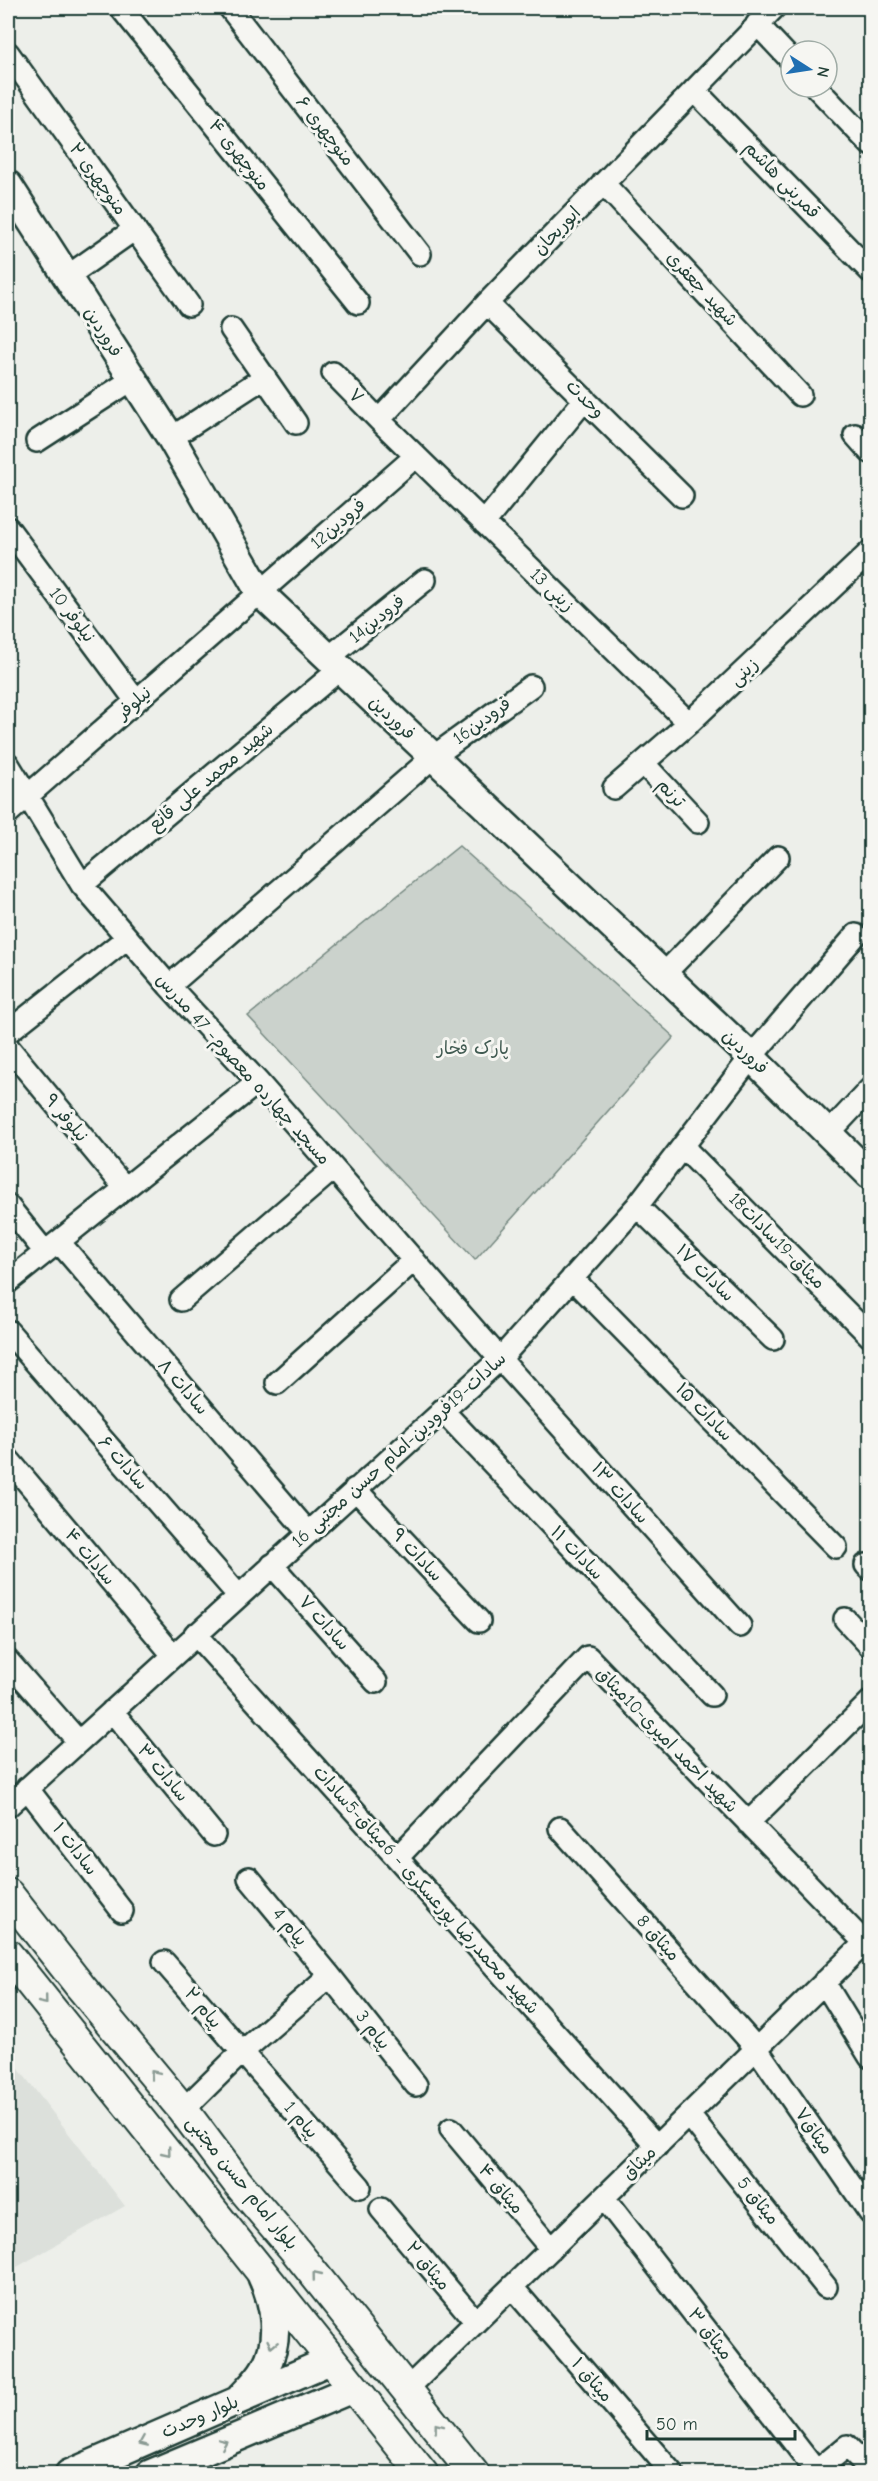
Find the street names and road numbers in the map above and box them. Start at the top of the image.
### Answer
street label: منوچهری ۶ [290,92,359,171]
street label: منوچهری ۴ [203,115,274,195]
street label: قمربنی هاشم [738,137,824,225]
street label: منوچهری ۲ [64,139,131,220]
street label: ابوریحان [529,202,585,260]
street label: شهید جعفری [662,247,742,331]
street label: فروردین [79,303,127,361]
street label: وحدت [561,375,609,423]
street label: ۷ [344,384,368,408]
street label: 12فرودین [306,494,370,554]
street label: زینی 13 [525,564,579,616]
street label: نیلوفر 10 [44,583,99,647]
street label: 14فرودین [345,590,409,648]
street label: زینی [725,654,763,690]
street label: نیلوفر [111,682,156,726]
street label: فروردین [365,692,419,744]
street label: 16فرودین [449,693,515,749]
street label: شهید محمد علی قانع [144,719,279,837]
street label: ترنم [650,774,690,814]
street label: مسجد چهارده معصوم- 47 مدرس [149,969,335,1171]
street label: فروردین [718,1025,772,1079]
street label: نیلوفر ۹ [39,1090,92,1147]
street label: 18میثاق-19سادات [725,1189,829,1293]
street label: سادات ۱۷ [671,1240,739,1306]
street label: سادات-19فرودین-امام حسن مجتبی 16 [287,1348,513,1554]
street label: سادات ۸ [153,1355,213,1419]
street label: سادات ۱۵ [671,1379,737,1445]
street label: سادات ۶ [94,1432,152,1494]
street label: سادات ۱۳ [587,1458,653,1528]
street label: سادات ۱۱ [546,1522,608,1584]
street label: سادات ۴ [60,1524,120,1590]
street label: سادات ۹ [387,1524,447,1586]
street label: سادات ۷ [294,1591,354,1655]
street label: شهید احمد امیری-10میثاق [592,1663,742,1817]
street label: سادات ۳ [133,1740,193,1806]
street label: شهید محمدرضا پورعسکری - 6میثاق-5سادات [308,1761,543,2019]
street label: سادات ‍‍۱ [48,1819,102,1879]
street label: پیام 4 [266,1904,312,1952]
street label: میثاق 8 [632,1911,684,1965]
street label: پیام ۲ [178,1983,226,2035]
street label: پیام 3 [349,2006,395,2056]
street label: پیام 1 [277,2097,323,2145]
street label: میثاق۷ [790,2104,838,2158]
street label: بلوار امام حسن مجتبی [179,2112,302,2256]
street label: میثاق [618,2142,660,2184]
street label: میثاق ۴ [474,2160,528,2218]
street label: میثاق 5 [732,2173,784,2229]
street label: میثاق ۲ [401,2237,455,2295]
street label: میثاق ۳ [683,2304,737,2364]
street label: میثاق ۱ [567,2354,617,2406]
street label: بلوار وحدت [158,2391,242,2443]

